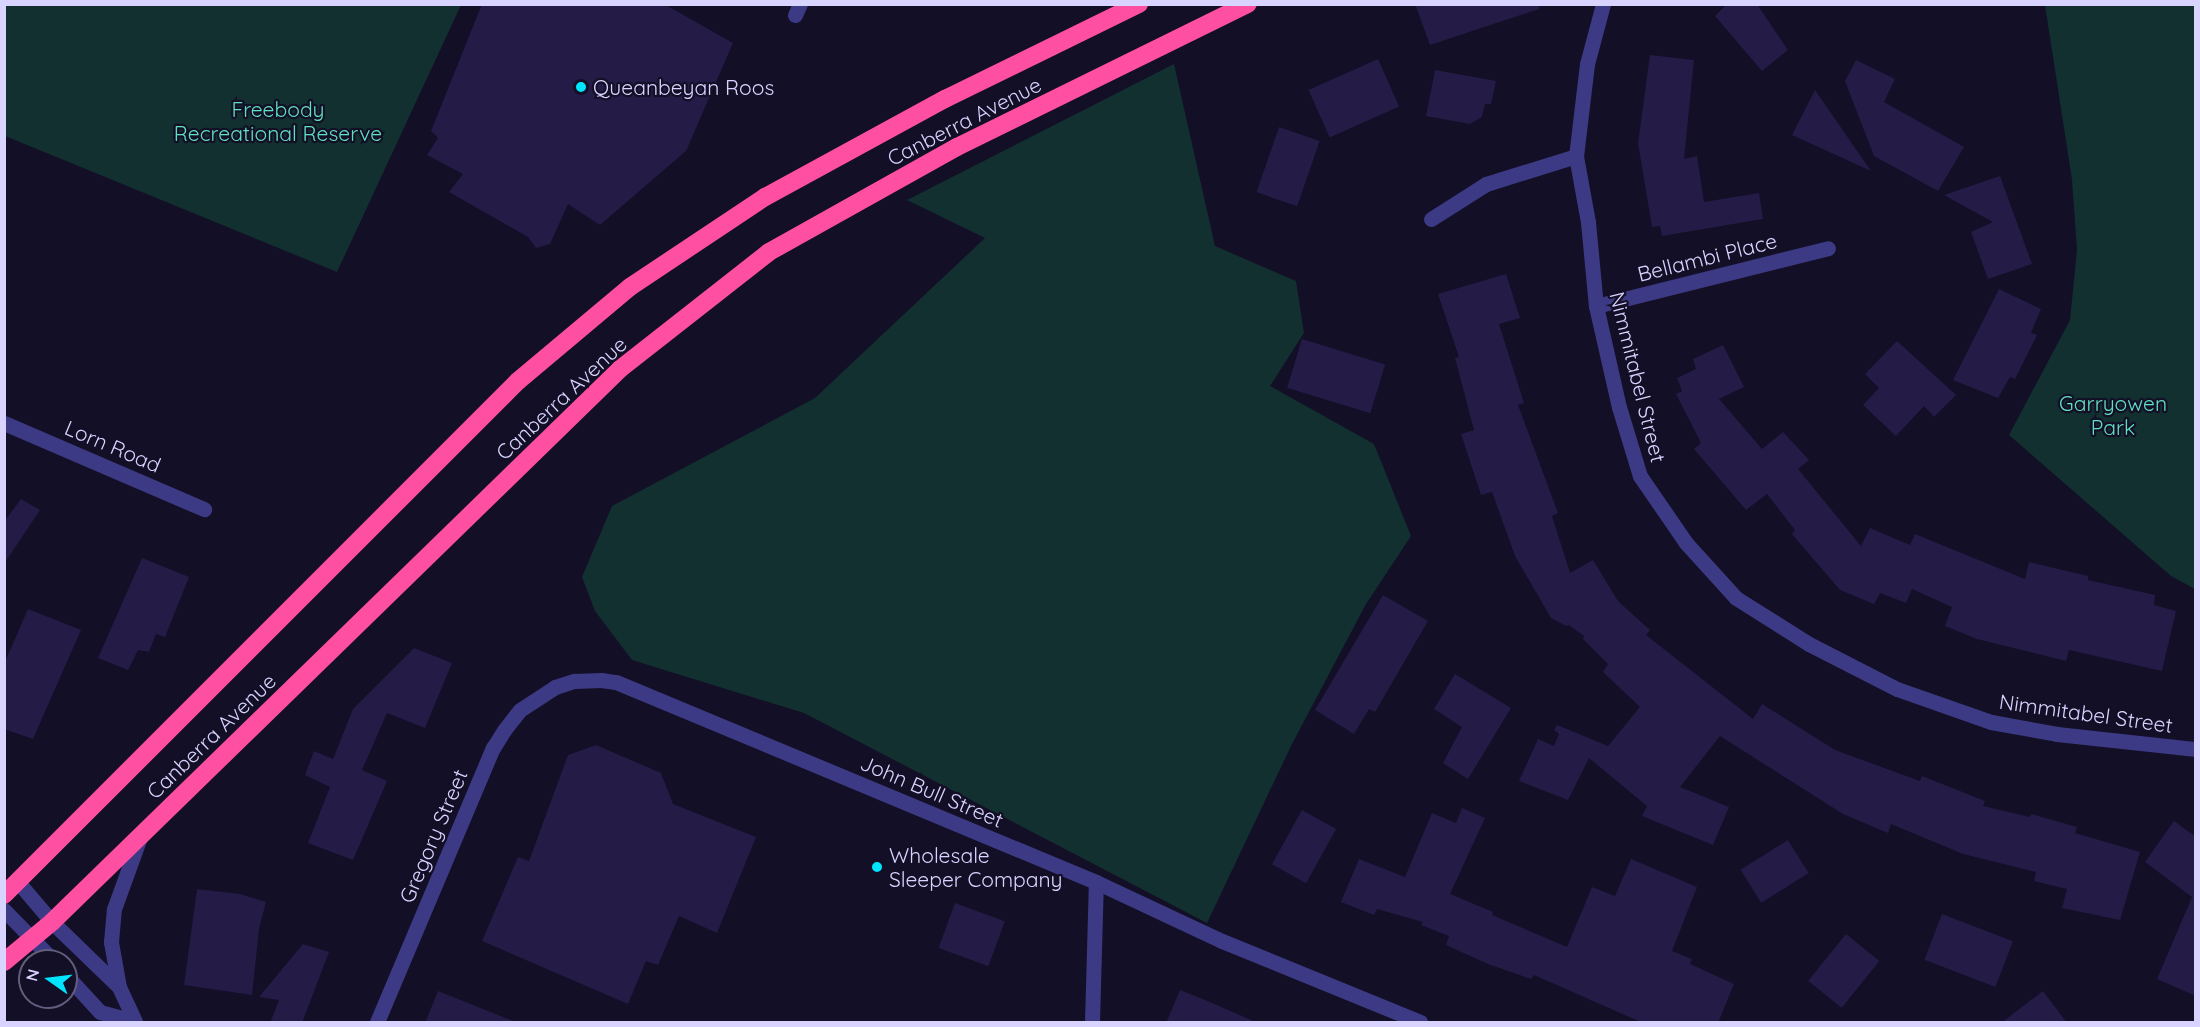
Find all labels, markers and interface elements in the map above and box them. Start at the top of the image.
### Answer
street label: Canberra Avenue [883,71,1045,171]
place label: Queanbeyan Roos [593,74,774,100]
marker: Queanbeyan Roos [574,80,588,94]
park label: Freebody Recreational Reserve [174,96,382,146]
street label: Bellambi Place [1635,227,1779,287]
street label: Nimmitabel Street [1605,289,1671,465]
street label: Canberra Avenue [490,331,632,465]
park label: Garryowen Park [2059,390,2167,440]
street label: Lorn Road [61,414,165,478]
street label: Canberra Avenue [141,668,281,804]
street label: Nimmitabel Street [1998,688,2174,738]
street label: John Bull Street [857,750,1007,832]
street label: Gregory Street [394,765,472,907]
place label: Wholesale Sleeper Company [889,842,1063,892]
marker: Wholesale Sleeper Company [870,860,884,874]
north arrow [18,949,78,1009]
text: N [21,967,44,983]

